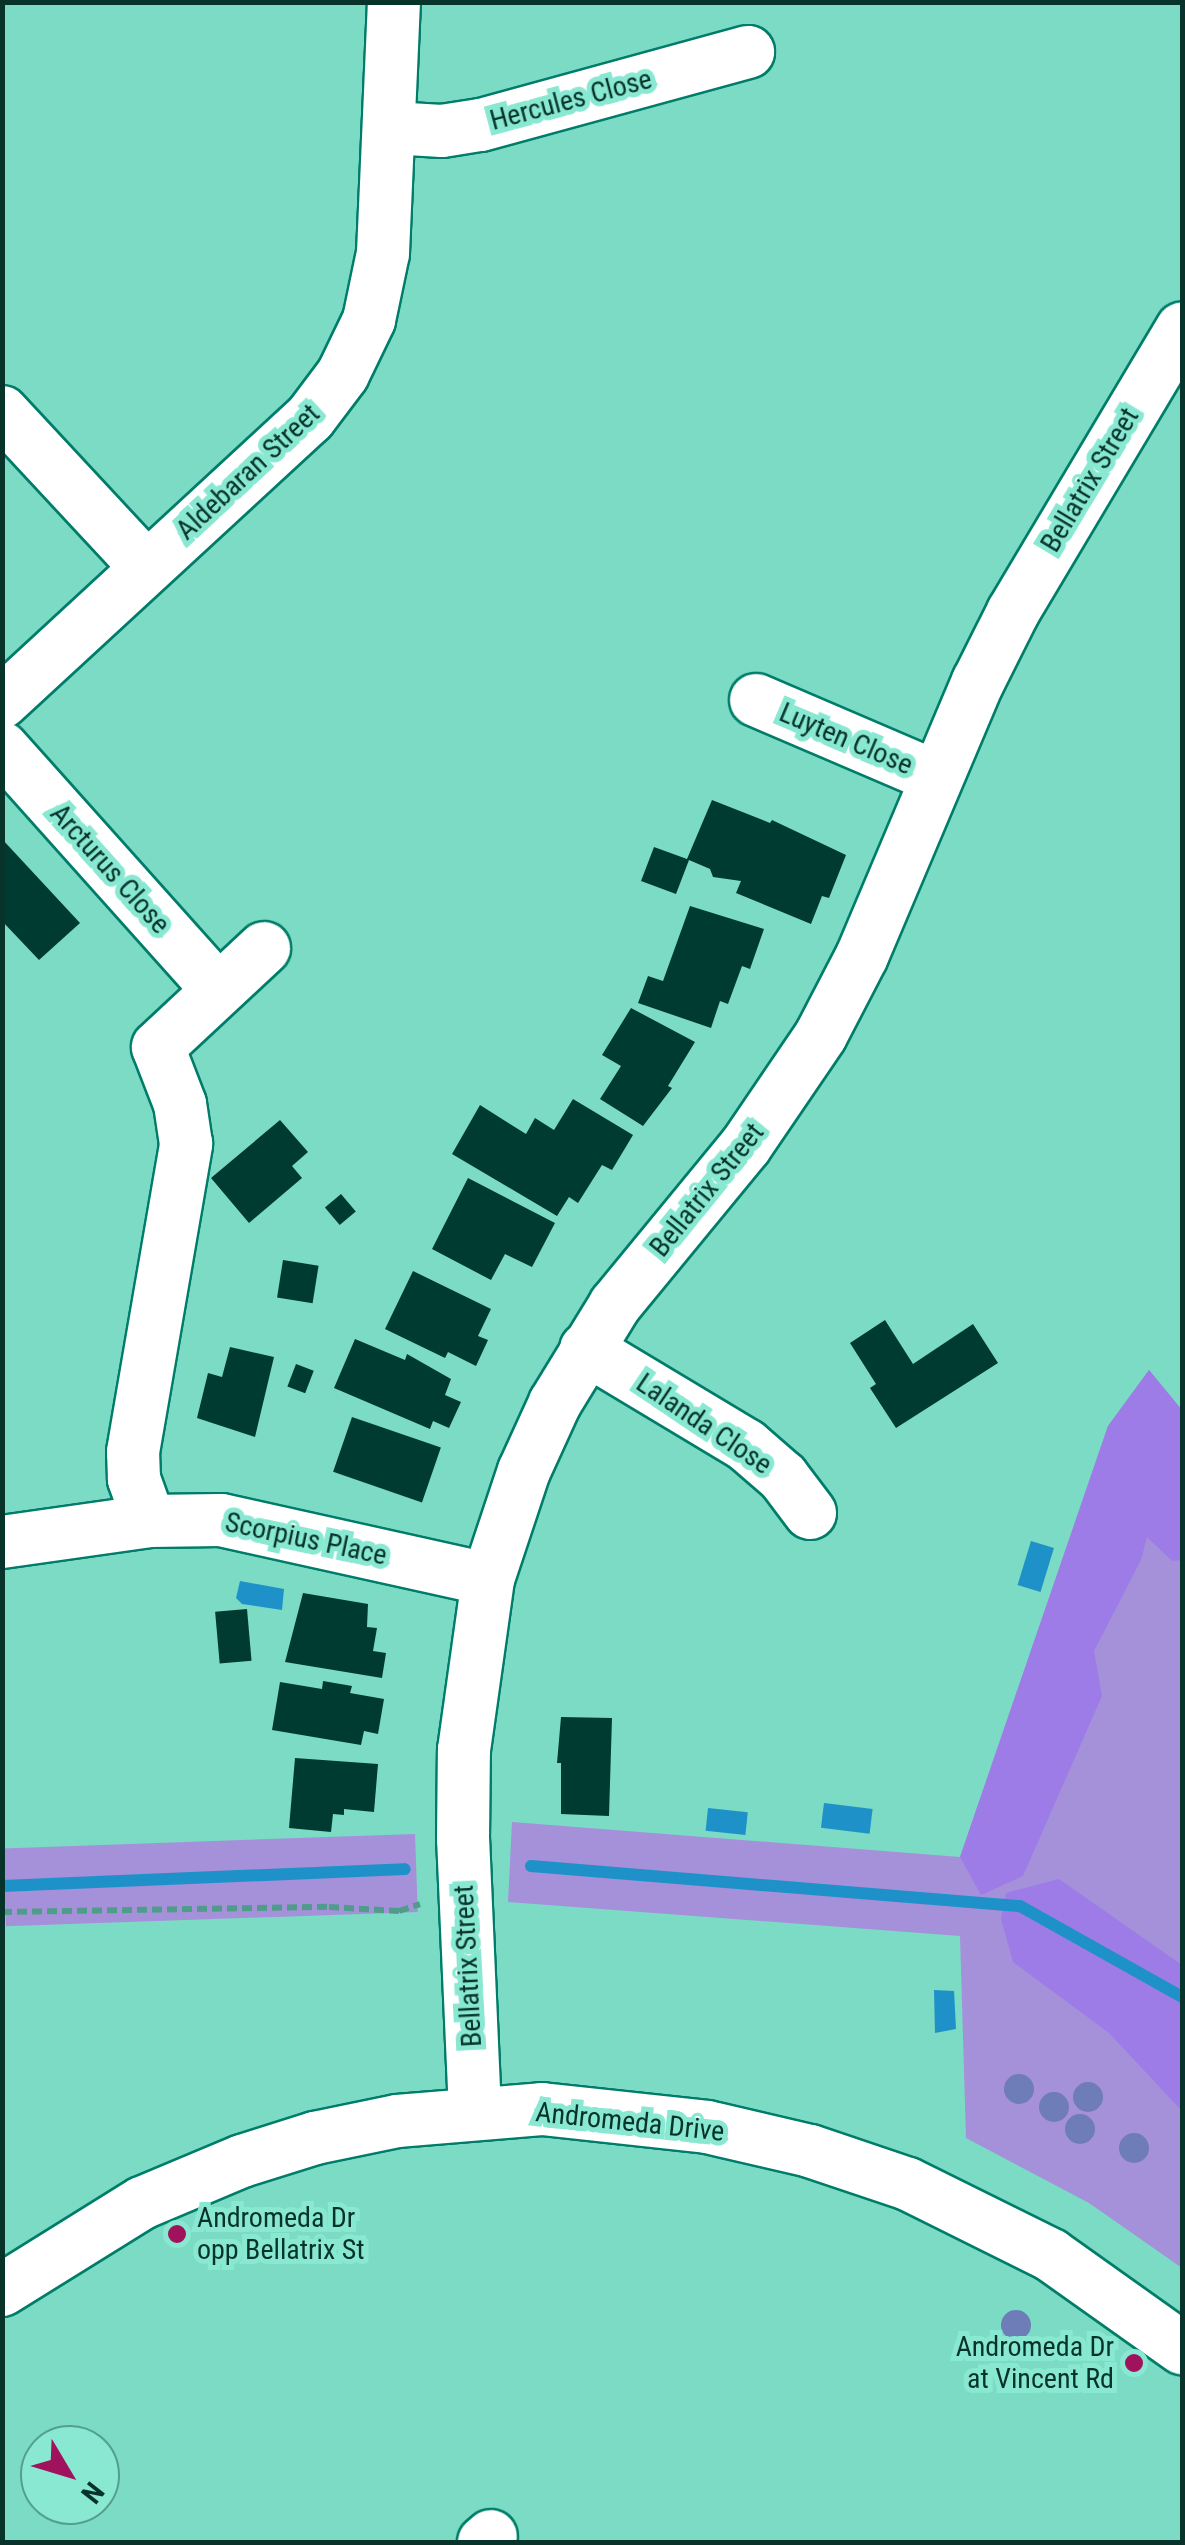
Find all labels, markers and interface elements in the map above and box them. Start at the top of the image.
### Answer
street label: Hercules Close [486,62,656,138]
street label: Aldebaran Street [169,397,327,547]
street label: Bellatrix Street [1034,402,1146,558]
street label: Luyten Close [774,696,918,782]
street label: Arcturus Close [43,797,177,941]
street label: Bellatrix Street [643,1116,771,1264]
street label: Lalanda Close [630,1366,778,1482]
street label: Scorpius Place [222,1505,390,1573]
street label: Bellatrix Street [447,1884,489,2048]
street label: Andromeda Drive [534,2095,726,2149]
place label: Andromeda Dr opp Bellatrix St [197,2201,365,2267]
marker: Andromeda Dr opp Bellatrix St [166,2223,188,2245]
place label: Andromeda Dr at Vincent Rd [956,2330,1114,2396]
marker: Andromeda Dr at Vincent Rd [1123,2352,1145,2374]
north arrow [20,2425,120,2525]
text: N [74,2476,111,2509]

